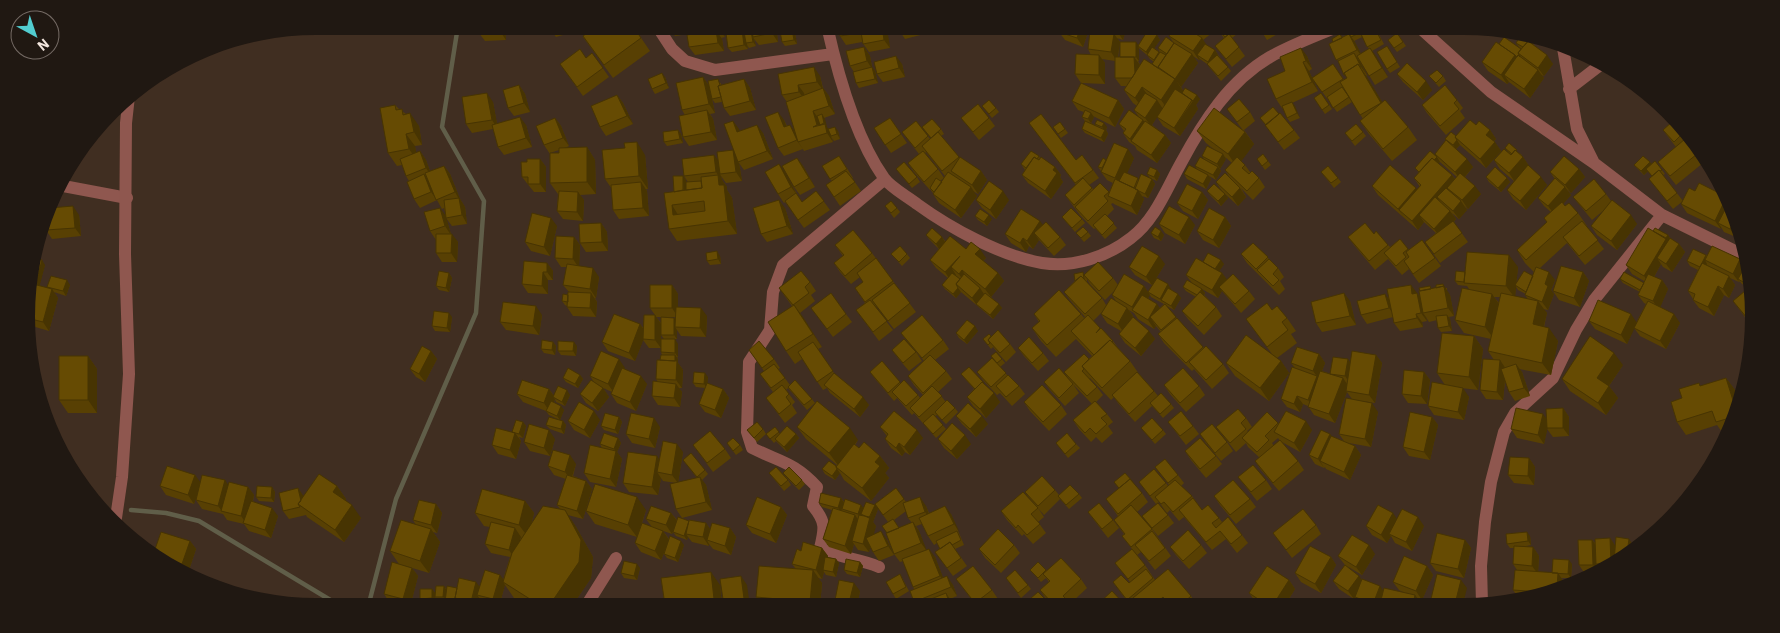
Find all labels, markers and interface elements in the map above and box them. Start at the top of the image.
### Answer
north arrow [10,10,60,60]
text: N [34,35,53,55]

